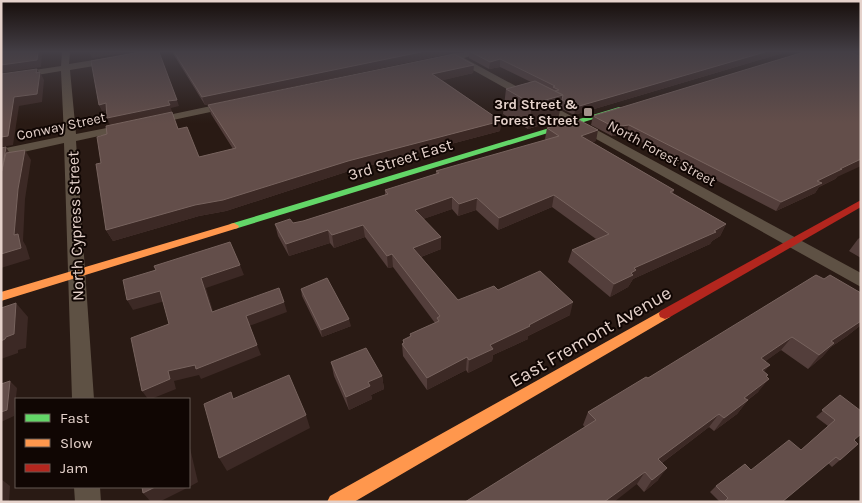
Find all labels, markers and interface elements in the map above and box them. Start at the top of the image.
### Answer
place label: 3rd Street & Forest Street [493,96,578,129]
marker: 3rd Street & Forest Street [582,106,594,118]
street label: Conway Street [15,109,107,144]
street label: North Forest Street [605,117,719,190]
street label: 3rd Street East [346,135,455,184]
street label: North Cypress Street [63,151,88,301]
street label: East Fremont Avenue [506,282,675,392]
legend [15,398,190,488]
text: Fast [60,409,90,427]
text: Slow [60,434,92,452]
text: Jam [60,459,88,477]

